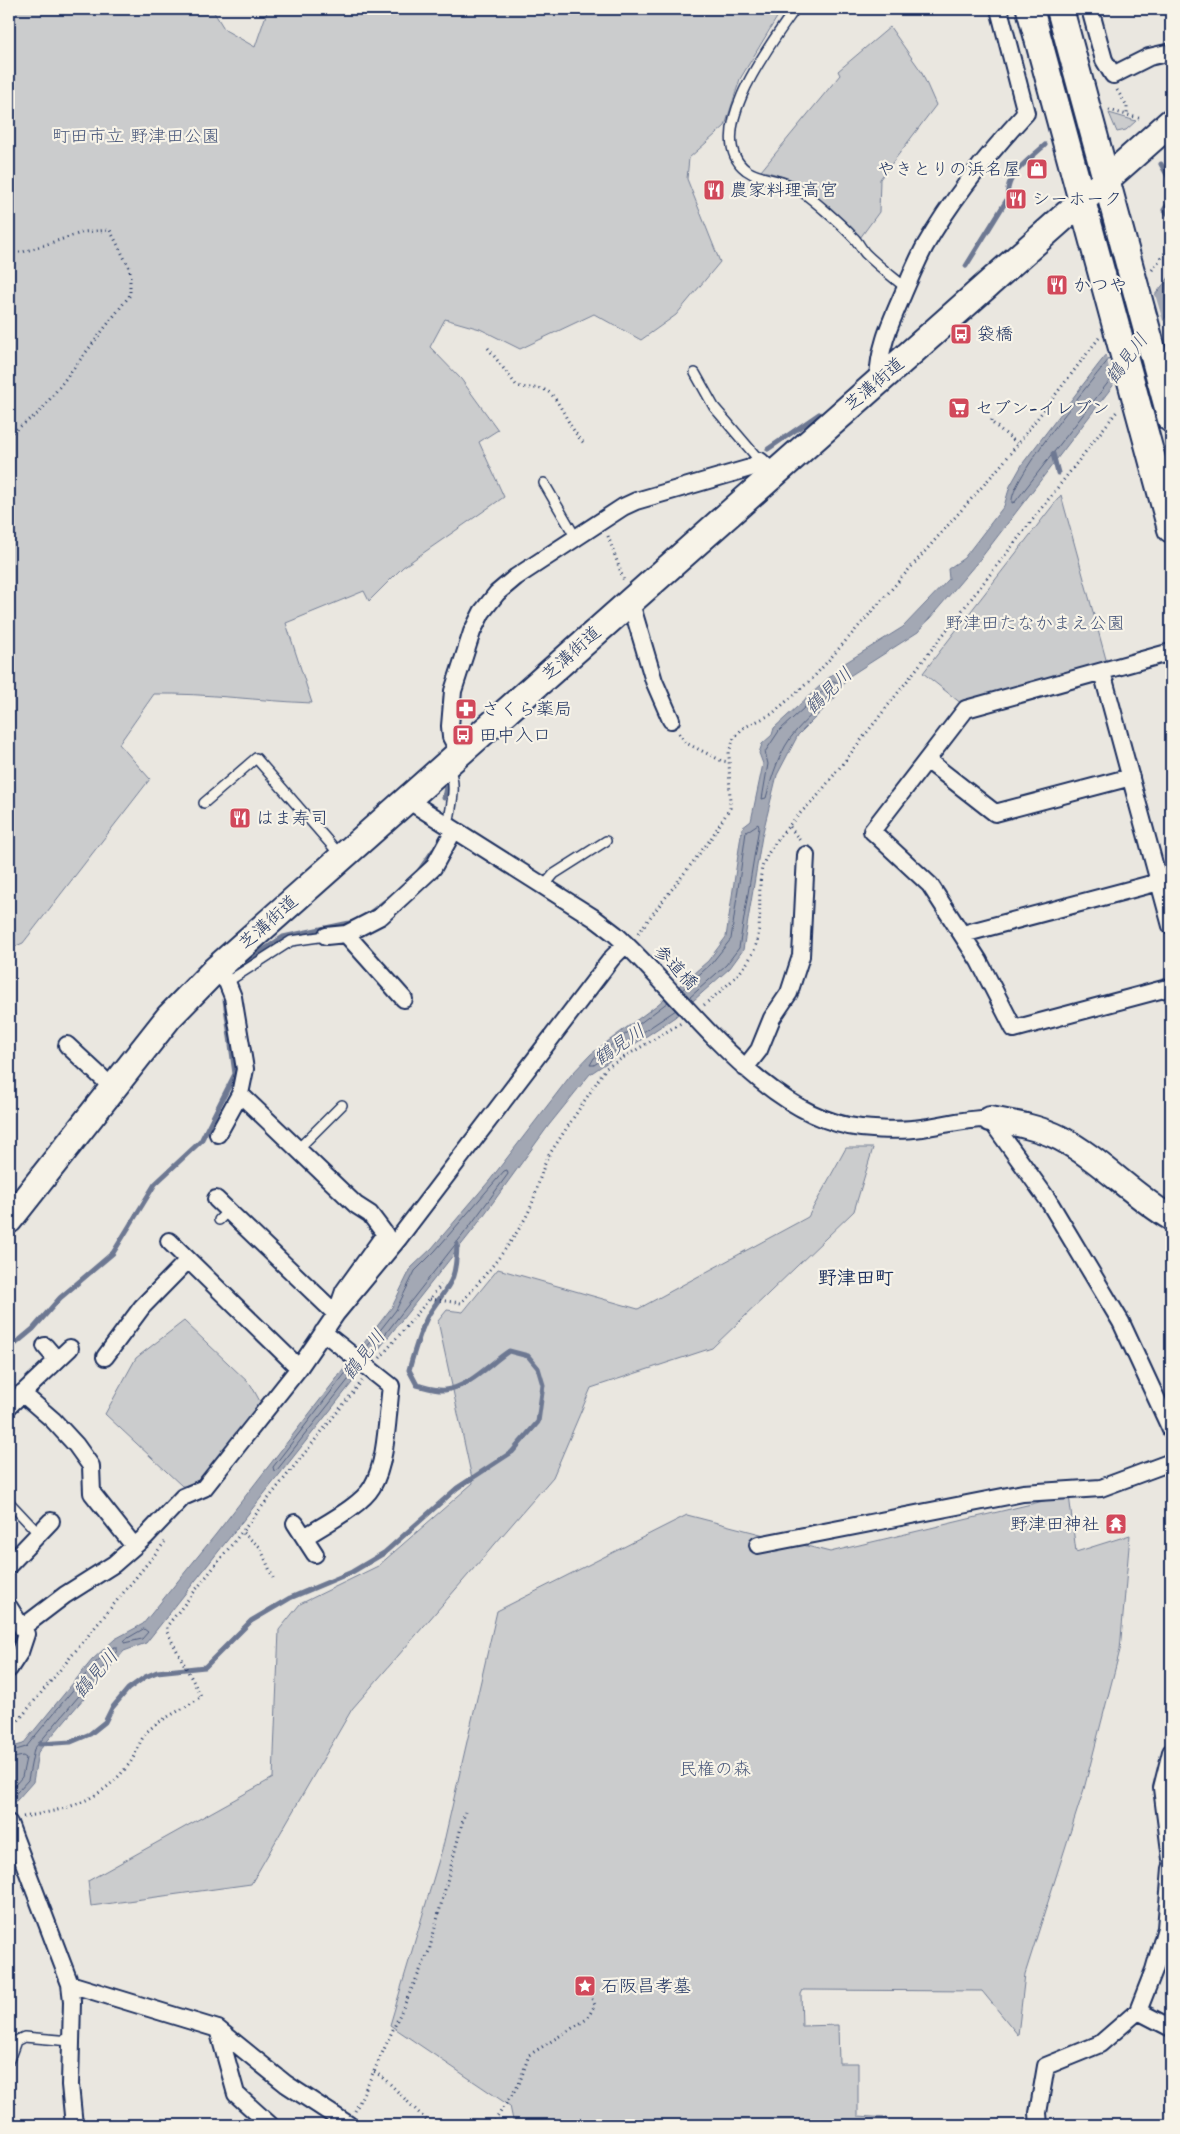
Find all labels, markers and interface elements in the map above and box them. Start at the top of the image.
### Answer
park label: 町田市立 野津田公園 [52,124,220,148]
place label: やきとりの浜名屋 [877,157,1021,181]
shop icon: やきとりの浜名屋 [1025,157,1049,181]
restaurant icon: 農家料理高宮 [702,178,726,202]
place label: 農家料理高宮 [730,178,838,202]
restaurant icon: シーホーク [1004,187,1028,211]
place label: シーホーク [1032,187,1122,211]
restaurant icon: かつや [1045,273,1069,297]
place label: かつや [1073,273,1127,297]
bus stop icon: 袋橋 [949,322,973,346]
place label: 袋橋 [977,322,1013,346]
water label: 鶴見川 [1099,328,1154,389]
street label: 芝溝街道 [839,351,909,417]
supermarket icon: セブン-イレブン [947,396,971,420]
place label: セブン-イレブン [975,396,1110,420]
park label: 野津田たなかまえ公園 [945,611,1125,635]
street label: 芝溝街道 [536,620,606,686]
water label: 鶴見川 [799,662,858,719]
pharmacy icon: さくら薬局 [454,697,478,721]
place label: さくら薬局 [482,697,572,721]
bus stop icon: 田中入口 [451,723,475,747]
place label: 田中入口 [479,723,551,747]
restaurant icon: はま寿司 [228,806,252,830]
place label: はま寿司 [256,806,328,830]
street label: 芝溝街道 [233,889,303,955]
street label: 参道橋 [649,939,703,995]
water label: 鶴見川 [589,1018,650,1071]
district label: 野津田町 [818,1265,894,1290]
water label: 鶴見川 [336,1324,391,1384]
place label: 野津田神社 [1010,1512,1100,1536]
temple icon: 野津田神社 [1104,1512,1128,1536]
water label: 鶴見川 [67,1644,124,1703]
park label: 民権の森 [679,1757,751,1781]
place icon: 石阪昌孝墓 [573,1974,597,1998]
place label: 石阪昌孝墓 [601,1974,691,1998]

